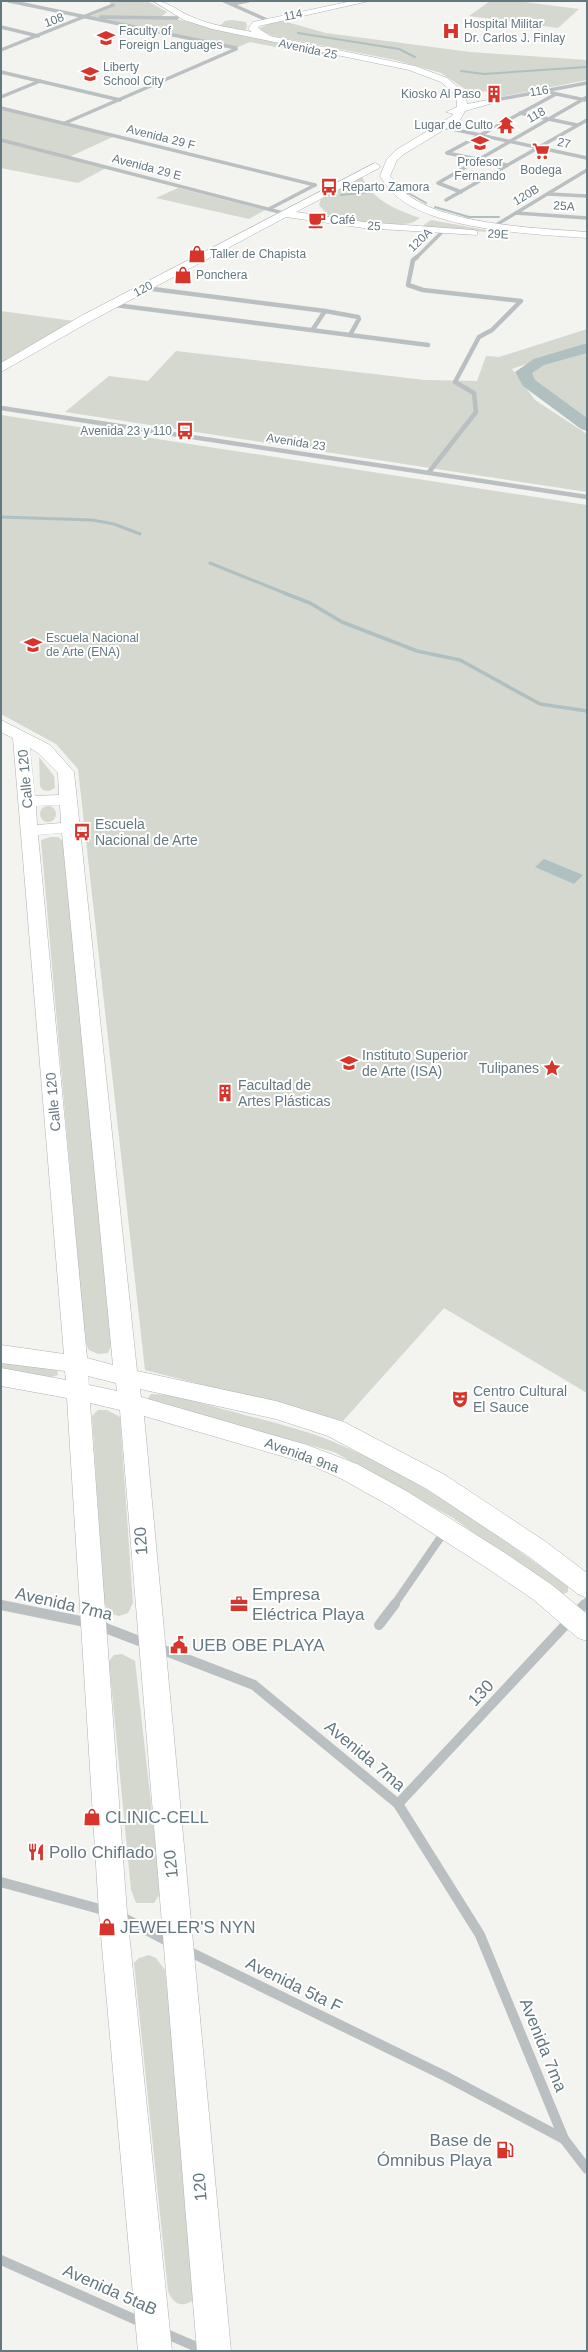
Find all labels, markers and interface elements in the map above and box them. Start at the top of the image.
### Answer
street label: 114 [282,6,304,24]
street label: 108 [42,10,66,30]
place label: Hospital Militar Dr. Carlos J. Finlay [464,17,565,45]
hospital icon: Hospital Militar Dr. Carlos J. Finlay [441,21,461,41]
place label: Faculty of Foreign Languages [119,24,222,52]
school or university icon: Faculty of Foreign Languages [96,28,116,48]
street label: Avenida 25 [277,36,339,62]
place label: Liberty School City [103,60,164,88]
school or university icon: Liberty School City [80,64,100,84]
street label: 116 [528,82,550,100]
building icon: Kiosko Al Paso [484,84,504,104]
place label: Kiosko Al Paso [401,87,481,101]
street label: 118 [524,104,548,126]
temple icon: Lugar de Culto [496,115,516,135]
place label: Lugar de Culto [414,118,493,132]
street label: Avenida 29 F [125,122,197,152]
school or university icon: Profesor Fernando [470,133,490,153]
street label: 27 [556,135,572,151]
supermarket icon: Bodega [531,141,551,161]
street label: Avenida 29 E [111,151,183,183]
place label: Profesor Fernando [454,155,506,183]
place label: Bodega [520,163,562,177]
bus stop icon: Reparto Zamora [319,177,339,197]
place label: Reparto Zamora [342,180,430,194]
street label: 120B [510,182,542,208]
street label: 25A [553,198,575,214]
cafe icon: Café [307,210,327,230]
place label: Café [330,213,356,227]
street label: 25 [367,219,381,233]
street label: 120A [405,225,435,255]
street label: 29E [487,226,509,242]
shop icon: Taller de Chapista [187,244,207,264]
place label: Taller de Chapista [210,247,306,261]
shop icon: Ponchera [173,265,193,285]
place label: Ponchera [196,268,248,282]
street label: 120 [131,278,155,300]
bus stop icon: Avenida 23 y 110 [175,421,195,441]
place label: Avenida 23 y 110 [80,424,172,438]
street label: Avenida 23 [265,430,327,454]
place label: Escuela Nacional de Arte (ENA) [46,631,139,659]
school or university icon: Escuela Nacional de Arte (ENA) [23,635,43,655]
street label: Calle 120 [14,749,36,809]
place label: Escuela Nacional de Arte [95,816,198,848]
bus stop icon: Escuela Nacional de Arte [72,822,92,842]
place label: Instituto Superior de Arte (ISA) [362,1047,468,1079]
school or university icon: Instituto Superior de Arte (ISA) [339,1053,359,1073]
place icon: Tulipanes [542,1058,562,1078]
place label: Tulipanes [479,1060,539,1076]
street label: Calle 120 [42,1072,64,1132]
place label: Facultad de Artes Plásticas [238,1077,331,1109]
building icon: Facultad de Artes Plásticas [215,1083,235,1103]
place label: Centro Cultural El Sauce [473,1383,567,1415]
theatre icon: Centro Cultural El Sauce [450,1389,470,1409]
street label: Avenida 9na [263,1434,341,1476]
street label: 120 [131,1526,151,1556]
street label: Avenida 7ma [14,1584,115,1625]
place label: Empresa Eléctrica Playa [252,1585,365,1624]
office icon: Empresa Eléctrica Playa [229,1594,249,1614]
public building icon: UEB OBE PLAYA [169,1635,189,1655]
place label: UEB OBE PLAYA [192,1636,325,1655]
street label: 130 [464,1676,498,1710]
street label: Avenida 7ma [321,1717,409,1795]
shop icon: CLINIC-CELL [82,1807,102,1827]
place label: CLINIC-CELL [105,1808,209,1827]
restaurant icon: Pollo Chiflado [26,1842,46,1862]
place label: Pollo Chiflado [49,1843,154,1862]
street label: 120 [160,1849,182,1879]
shop icon: JEWELER'S NYN [97,1917,117,1937]
place label: JEWELER'S NYN [120,1918,256,1937]
street label: Avenida 5ta F [243,1954,345,2016]
street label: Avenida 7ma [516,1996,571,2095]
place label: Base de Ómnibus Playa [377,2131,493,2170]
fuel station icon: Base de Ómnibus Playa [495,2140,515,2160]
street label: 120 [189,2172,211,2202]
street label: Avenida 5taB [60,2261,160,2319]

